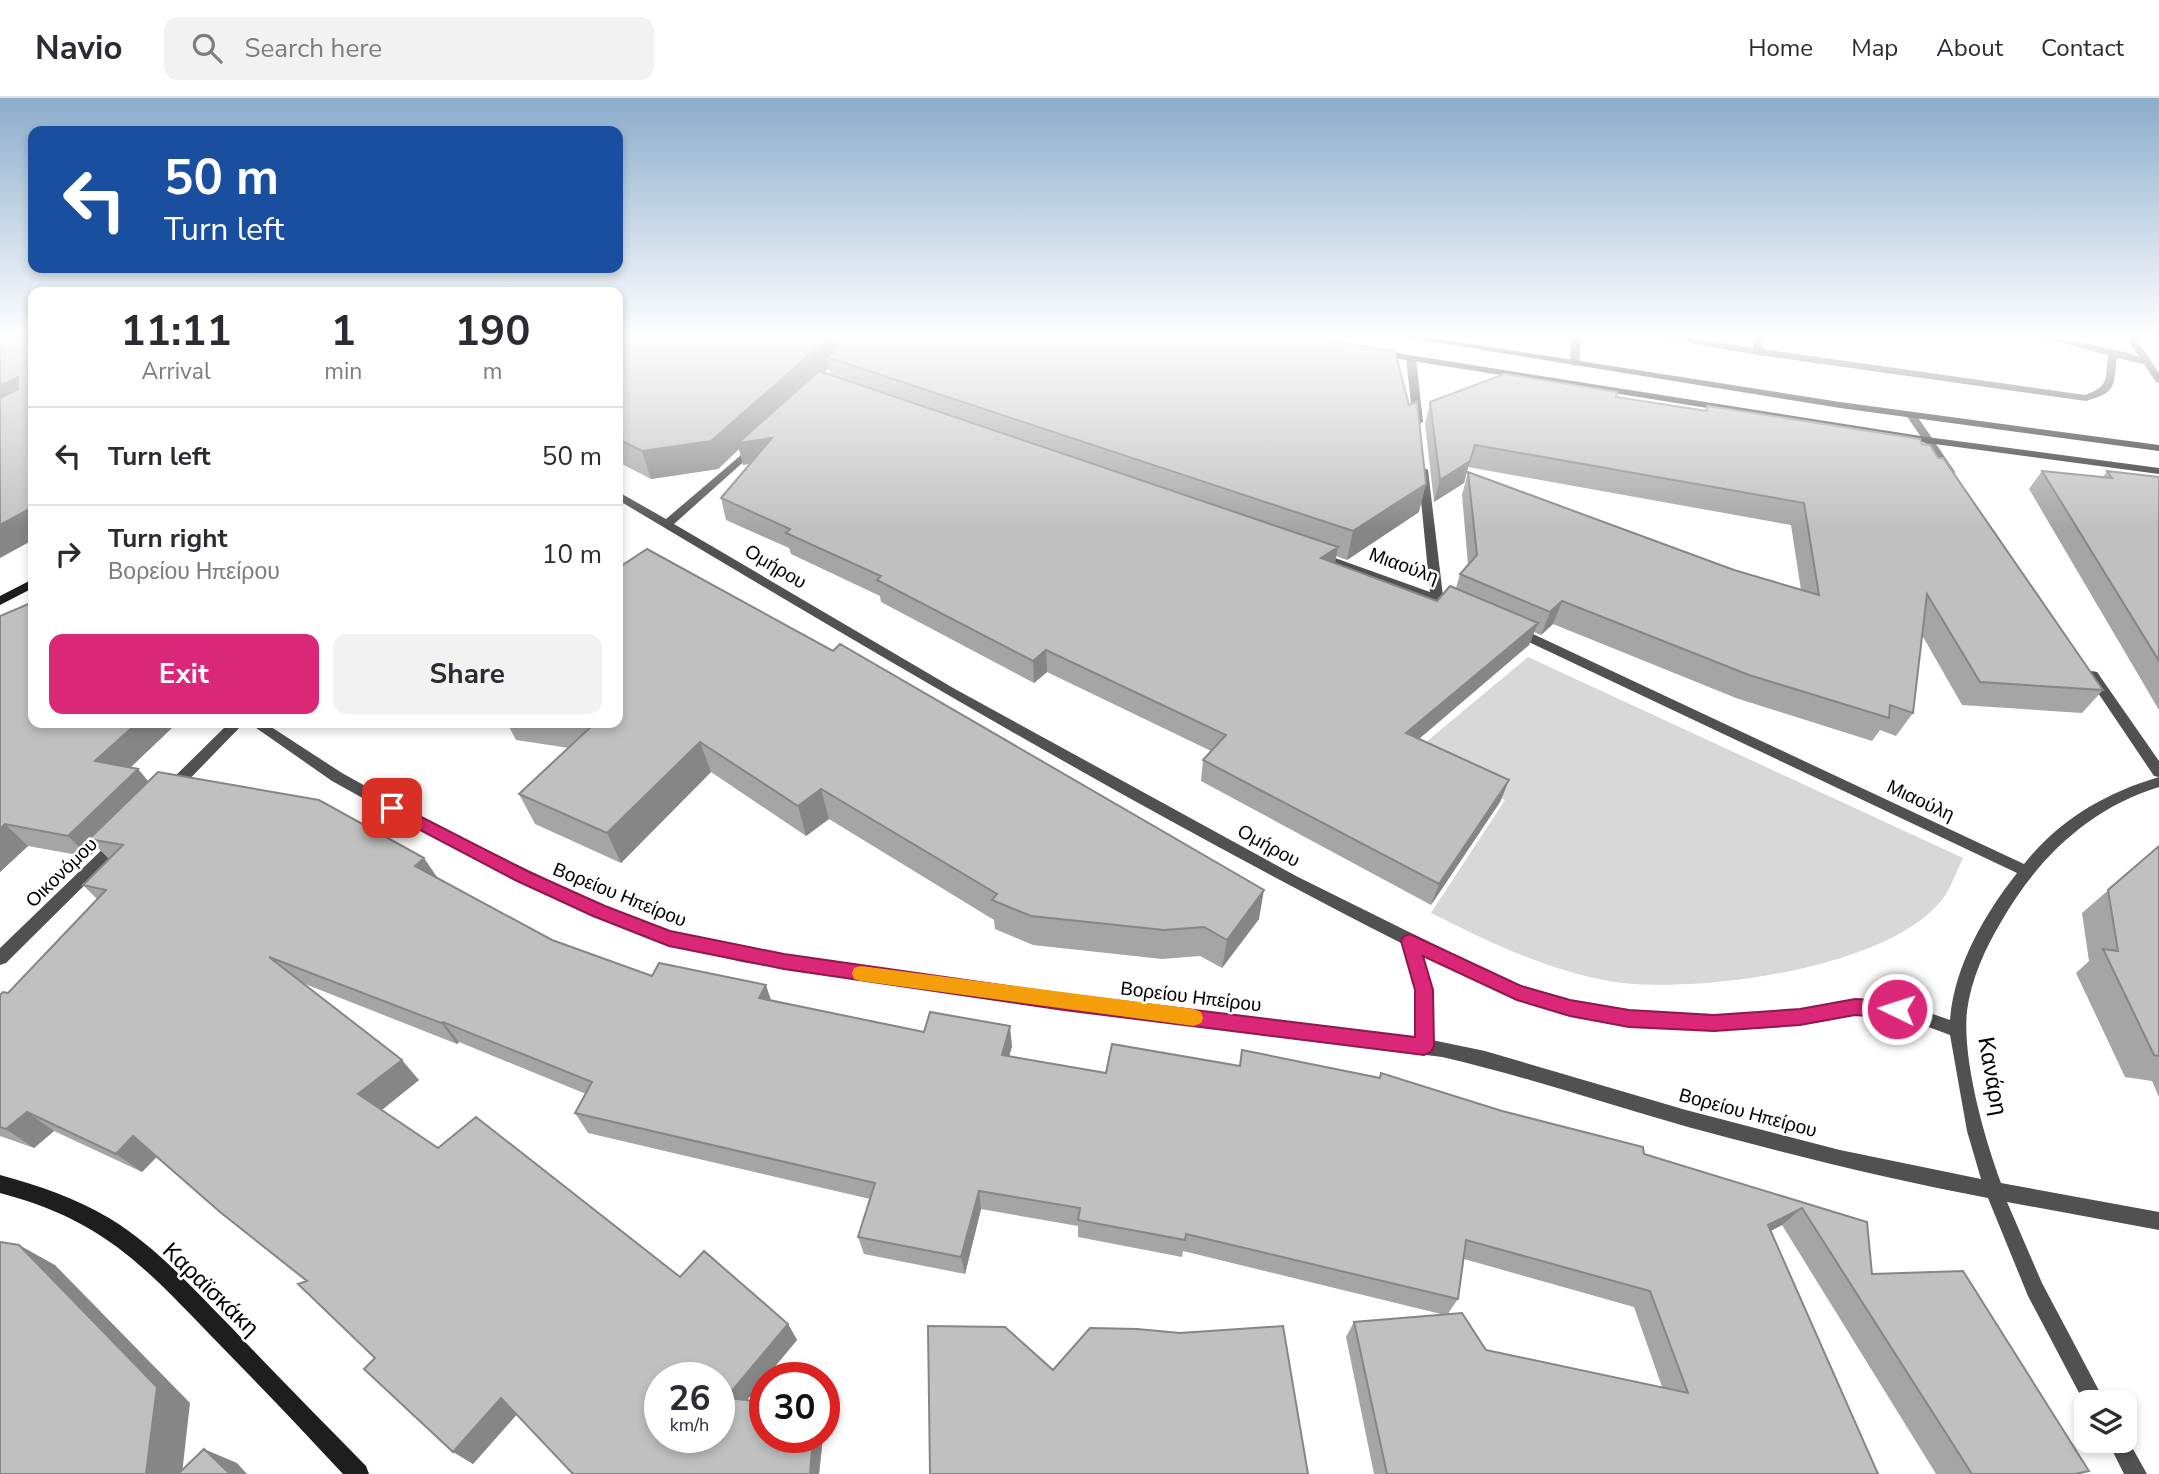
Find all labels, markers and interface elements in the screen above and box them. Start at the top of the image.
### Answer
search box [164,17,654,80]
text: Navio [35,26,122,71]
icon: search [188,29,226,67]
text: Search here [244,31,382,66]
text: Home [1748,32,1813,64]
text: Map [1851,32,1898,64]
text: About [1936,32,2003,64]
text: Contact [2041,32,2124,64]
text: 50 m [164,144,279,211]
icon: left [49,154,140,245]
text: Turn left [164,208,284,251]
text: 11:11 [121,303,232,360]
text: 1 [331,303,356,360]
text: 190 [455,303,530,360]
text: Arrival [142,356,211,387]
text: min [324,356,362,387]
text: m [483,356,503,387]
icon: left [49,437,87,475]
text: Turn left [108,439,211,474]
text: 50 m [542,439,602,474]
text: Turn right [108,521,227,556]
icon: right [49,535,87,573]
text: 10 m [542,537,602,572]
street label: Ομήρου [740,538,811,595]
street label: Μιαούλη [1365,541,1442,590]
text: Βορείου Ηπείρου [108,556,280,587]
button: Exit [49,634,319,714]
button: Share [333,634,602,714]
street label: Μιαούλη [1882,774,1959,828]
pin [362,778,422,838]
icon: arrive [373,789,411,827]
street label: Ομήρου [1233,818,1304,874]
street label: Οικονόμου [20,832,103,914]
street label: Βορείου Ηπείρου [549,856,690,934]
position arrow [1860,972,1934,1046]
street label: Βορείου Ηπείρου [1119,975,1263,1019]
street label: Κανάρη [1970,1034,2015,1118]
street label: Βορείου Ηπείρου [1676,1082,1820,1144]
street label: Καραϊσκάκη [156,1236,266,1343]
speed limit sign: 30 [749,1362,840,1453]
text: 26 [668,1375,711,1422]
map controls [2074,1390,2137,1453]
button: layers [2074,1390,2137,1453]
text: km/h [670,1413,709,1437]

